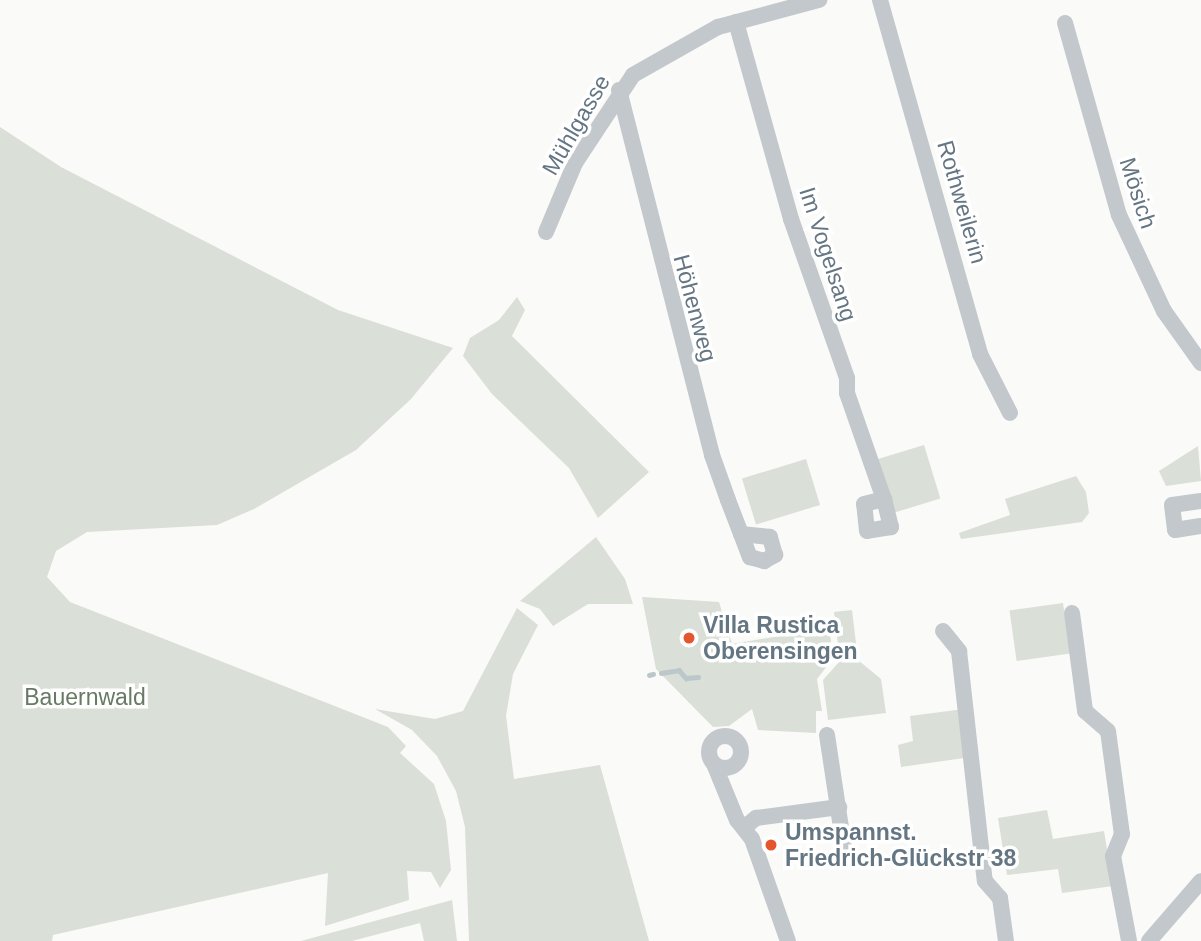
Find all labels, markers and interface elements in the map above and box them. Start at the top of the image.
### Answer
street label: Mühlgasse [536,70,616,180]
street label: Rothweilerin [931,137,993,267]
street label: Mösich [1114,154,1162,232]
street label: Im Vogelsang [793,183,863,325]
street label: Höhenweg [667,251,723,365]
place label: Villa Rustica Oberensingen [703,611,858,665]
marker: Villa Rustica Oberensingen [681,630,697,646]
park label: Bauernwald [24,683,146,711]
place label: Umspannst. Friedrich-Glückstr 38 [785,818,1016,872]
marker: Umspannst. Friedrich-Glückstr 38 [763,837,779,853]

